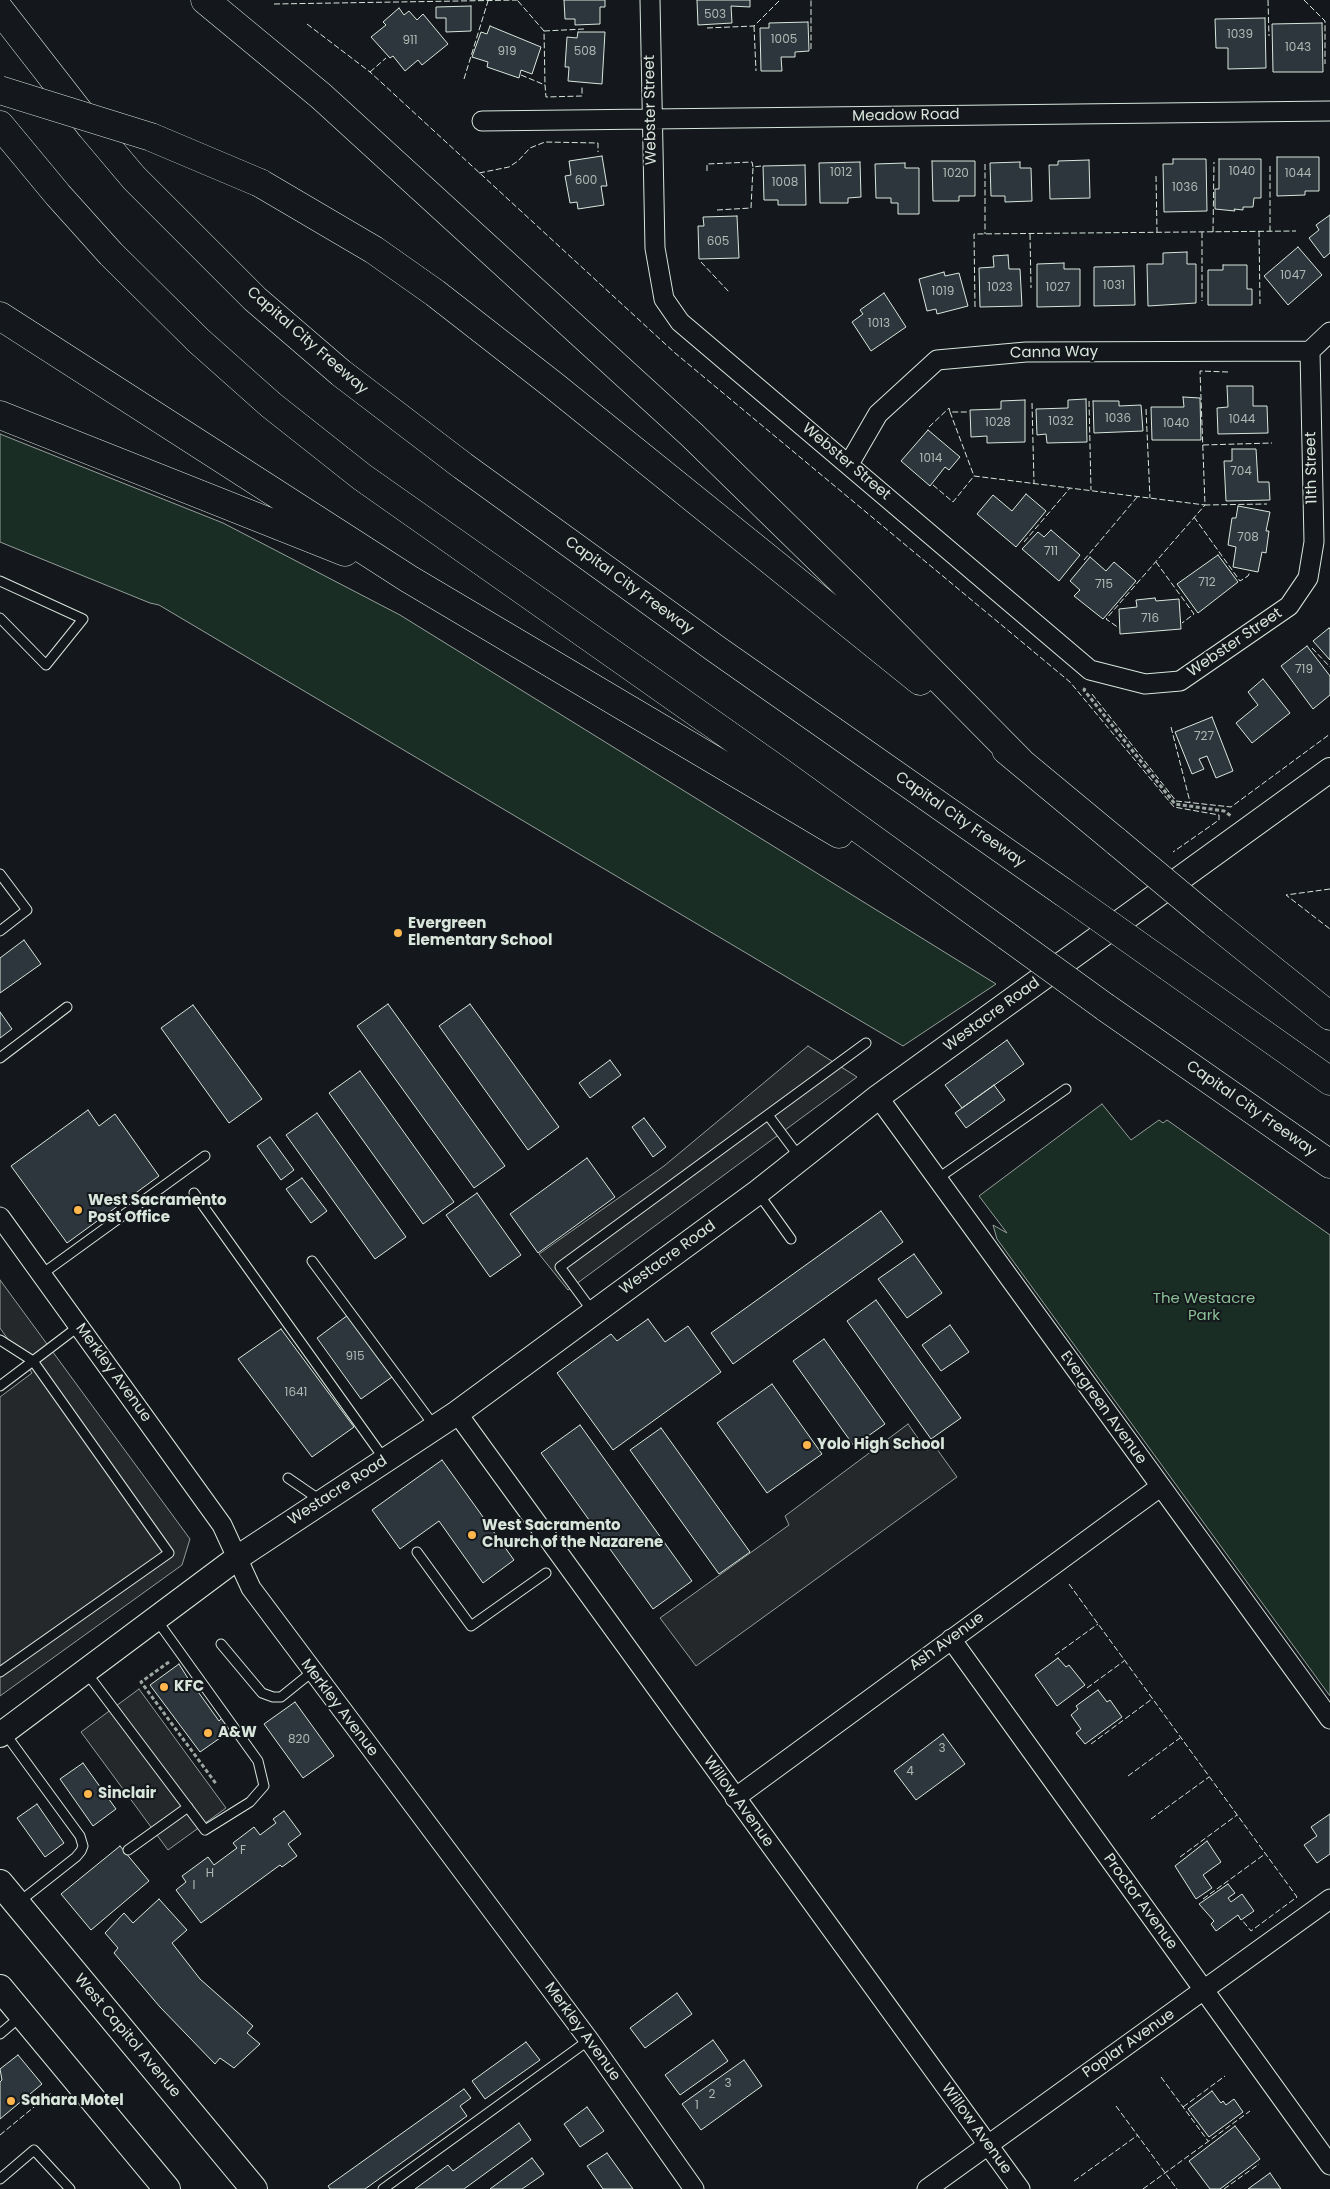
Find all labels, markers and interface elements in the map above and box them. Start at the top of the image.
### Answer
house number: 503 [704,8,726,22]
house number: 1039 [1227,28,1253,42]
house number: 1005 [771,33,797,47]
house number: 911 [402,34,418,48]
house number: 1043 [1285,41,1311,55]
house number: 919 [498,45,516,59]
house number: 508 [574,45,596,59]
street label: Webster Street [641,55,661,165]
street label: Meadow Road [852,106,960,126]
house number: 1040 [1229,165,1255,179]
house number: 1012 [830,166,852,180]
house number: 1020 [943,167,969,181]
house number: 1044 [1285,167,1311,181]
house number: 600 [575,174,597,188]
house number: 1008 [772,176,798,190]
house number: 1036 [1172,181,1198,195]
house number: 605 [707,235,729,249]
house number: 1047 [1280,269,1306,283]
house number: 1031 [1103,279,1125,293]
house number: 1023 [987,281,1013,295]
house number: 1027 [1046,281,1070,295]
street label: Capital City Freeway [243,283,371,399]
house number: 1019 [932,285,954,299]
house number: 1013 [868,317,890,331]
street label: Canna Way [1010,343,1098,363]
house number: 1036 [1105,412,1131,426]
house number: 1044 [1229,413,1255,427]
house number: 1032 [1048,415,1074,429]
house number: 1028 [985,416,1011,430]
house number: 1040 [1163,417,1189,431]
street label: Webster Street [798,420,894,504]
street label: 11th Street [1302,432,1322,504]
house number: 1014 [920,452,942,466]
house number: 704 [1230,465,1252,479]
house number: 708 [1237,531,1259,545]
street label: Capital City Freeway [561,533,697,639]
house number: 711 [1044,545,1058,559]
house number: 712 [1198,576,1216,590]
house number: 715 [1095,578,1113,592]
street label: Webster Street [1184,605,1286,681]
house number: 716 [1141,612,1159,626]
house number: 719 [1295,663,1313,677]
house number: 727 [1194,730,1214,744]
street label: Capital City Freeway [891,768,1029,872]
place label: Evergreen Elementary School [408,915,552,950]
marker: Evergreen Elementary School [392,927,404,939]
street label: Westacre Road [940,974,1044,1056]
street label: Capital City Freeway [1182,1057,1320,1161]
place label: West Sacramento Post Office [88,1192,227,1227]
marker: West Sacramento Post Office [72,1204,84,1216]
street label: Westacre Road [616,1217,720,1299]
park label: The Westacre Park [1153,1290,1255,1325]
street label: Merkley Avenue [71,1320,155,1426]
street label: Evergreen Avenue [1056,1348,1150,1468]
house number: 915 [346,1350,364,1364]
house number: 1641 [285,1386,307,1400]
place label: Yolo High School [817,1436,945,1454]
marker: Yolo High School [801,1439,813,1451]
street label: Westacre Road [285,1452,391,1530]
place label: West Sacramento Church of the Nazarene [482,1517,663,1552]
marker: West Sacramento Church of the Nazarene [466,1529,478,1541]
street label: Ash Avenue [906,1609,988,1675]
street label: Merkley Avenue [297,1656,381,1760]
place label: KFC [174,1678,204,1696]
marker: KFC [158,1681,170,1693]
place label: A&W [218,1724,257,1742]
marker: A&W [202,1727,214,1739]
house number: 820 [288,1733,310,1747]
house number: 3 [938,1742,946,1756]
street label: Willow Avenue [699,1753,777,1851]
house number: 4 [906,1765,914,1779]
place label: Sinclair [98,1785,156,1803]
marker: Sinclair [82,1788,94,1800]
house number: F [240,1844,246,1858]
street label: Proctor Avenue [1099,1851,1181,1953]
house number: H [206,1867,214,1881]
house number: I [193,1879,195,1893]
street label: West Capitol Avenue [70,1971,184,2101]
street label: Merkley Avenue [540,1979,624,2085]
street label: Poplar Avenue [1080,2006,1178,2082]
house number: 3 [724,2077,732,2091]
street label: Willow Avenue [937,2080,1015,2178]
house number: 2 [709,2088,715,2102]
place label: Sahara Motel [21,2092,124,2110]
marker: Sahara Motel [5,2095,17,2107]
house number: 1 [695,2099,699,2113]

